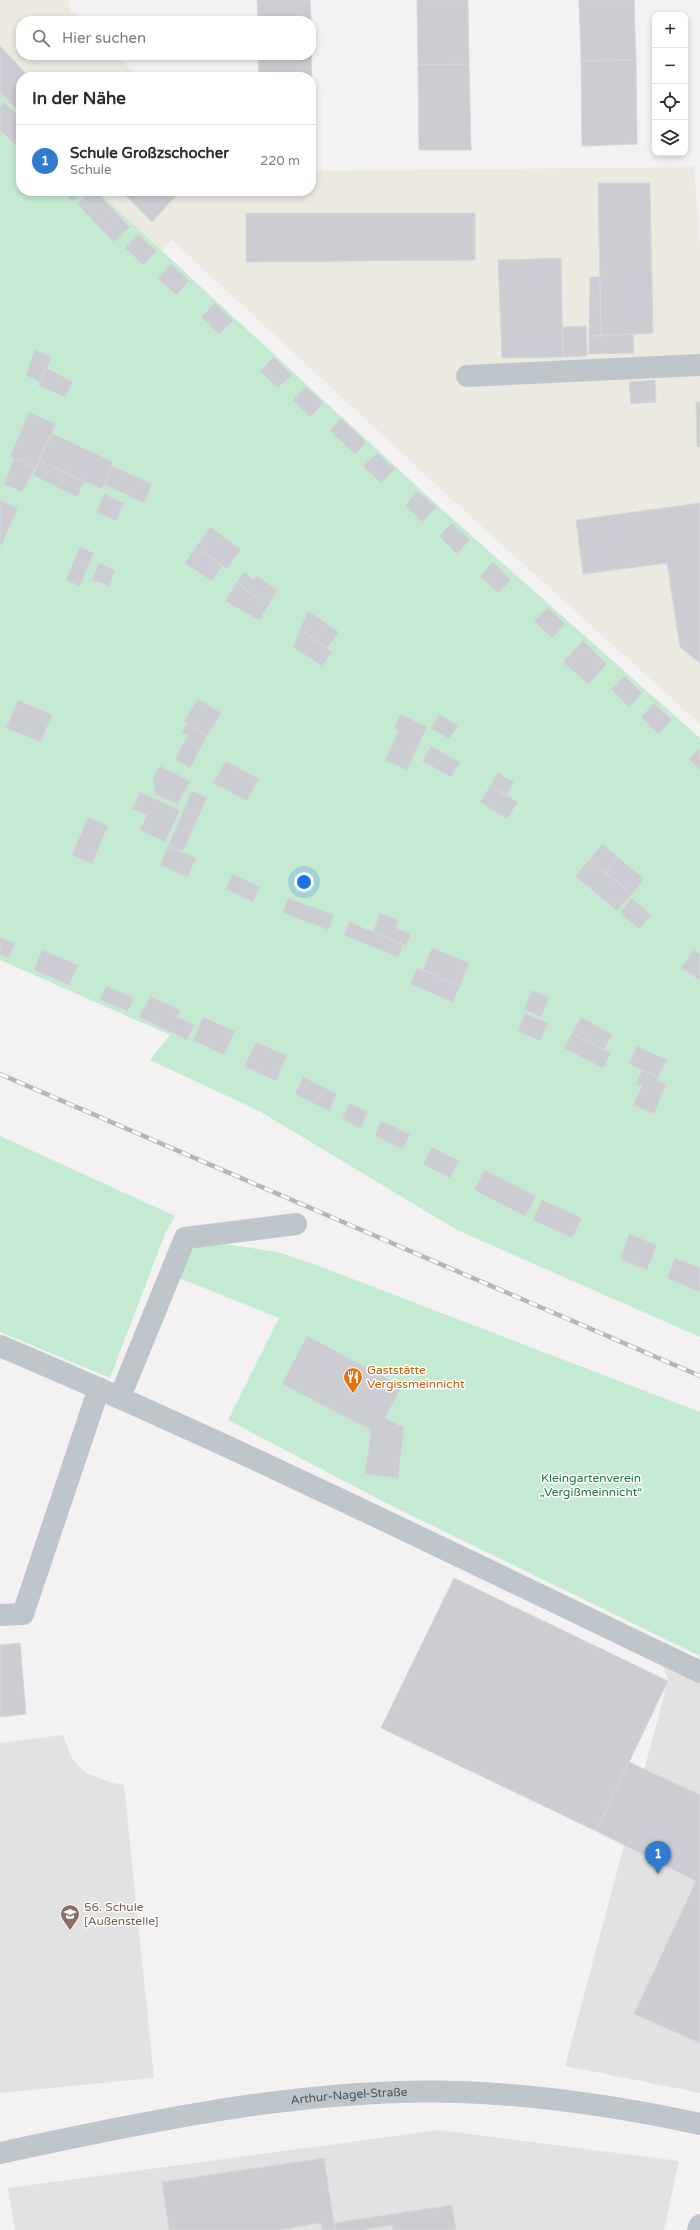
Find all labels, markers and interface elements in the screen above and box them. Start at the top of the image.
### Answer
map controls [652,12,688,156]
button: + [652,12,688,48]
search box [16,16,316,60]
icon: search [30,27,52,49]
text: Hier suchen [62,29,146,47]
button: − [652,48,688,84]
button: locate [652,84,688,120]
text: In der Nähe [32,88,126,109]
button: layers [652,120,688,156]
text: Schule Großzschocher [70,144,229,162]
text: 1 [41,153,49,169]
text: 220 m [260,153,300,169]
text: Schule [70,162,111,178]
your location [294,872,314,892]
place label: Gaststätte Vergissmeinnicht [367,1363,465,1391]
restaurant icon: Gaststätte Vergissmeinnicht [342,1366,364,1394]
park label: Kleingartenverein „Vergißmeinnicht“ [539,1471,643,1499]
pin: 1 [645,1841,671,1874]
place label: 56. Schule [Außenstelle] [84,1900,159,1928]
school or university icon: 56. Schule [Außenstelle] [59,1903,81,1931]
street label: Arthur-Nagel-Straße [290,2085,408,2107]

